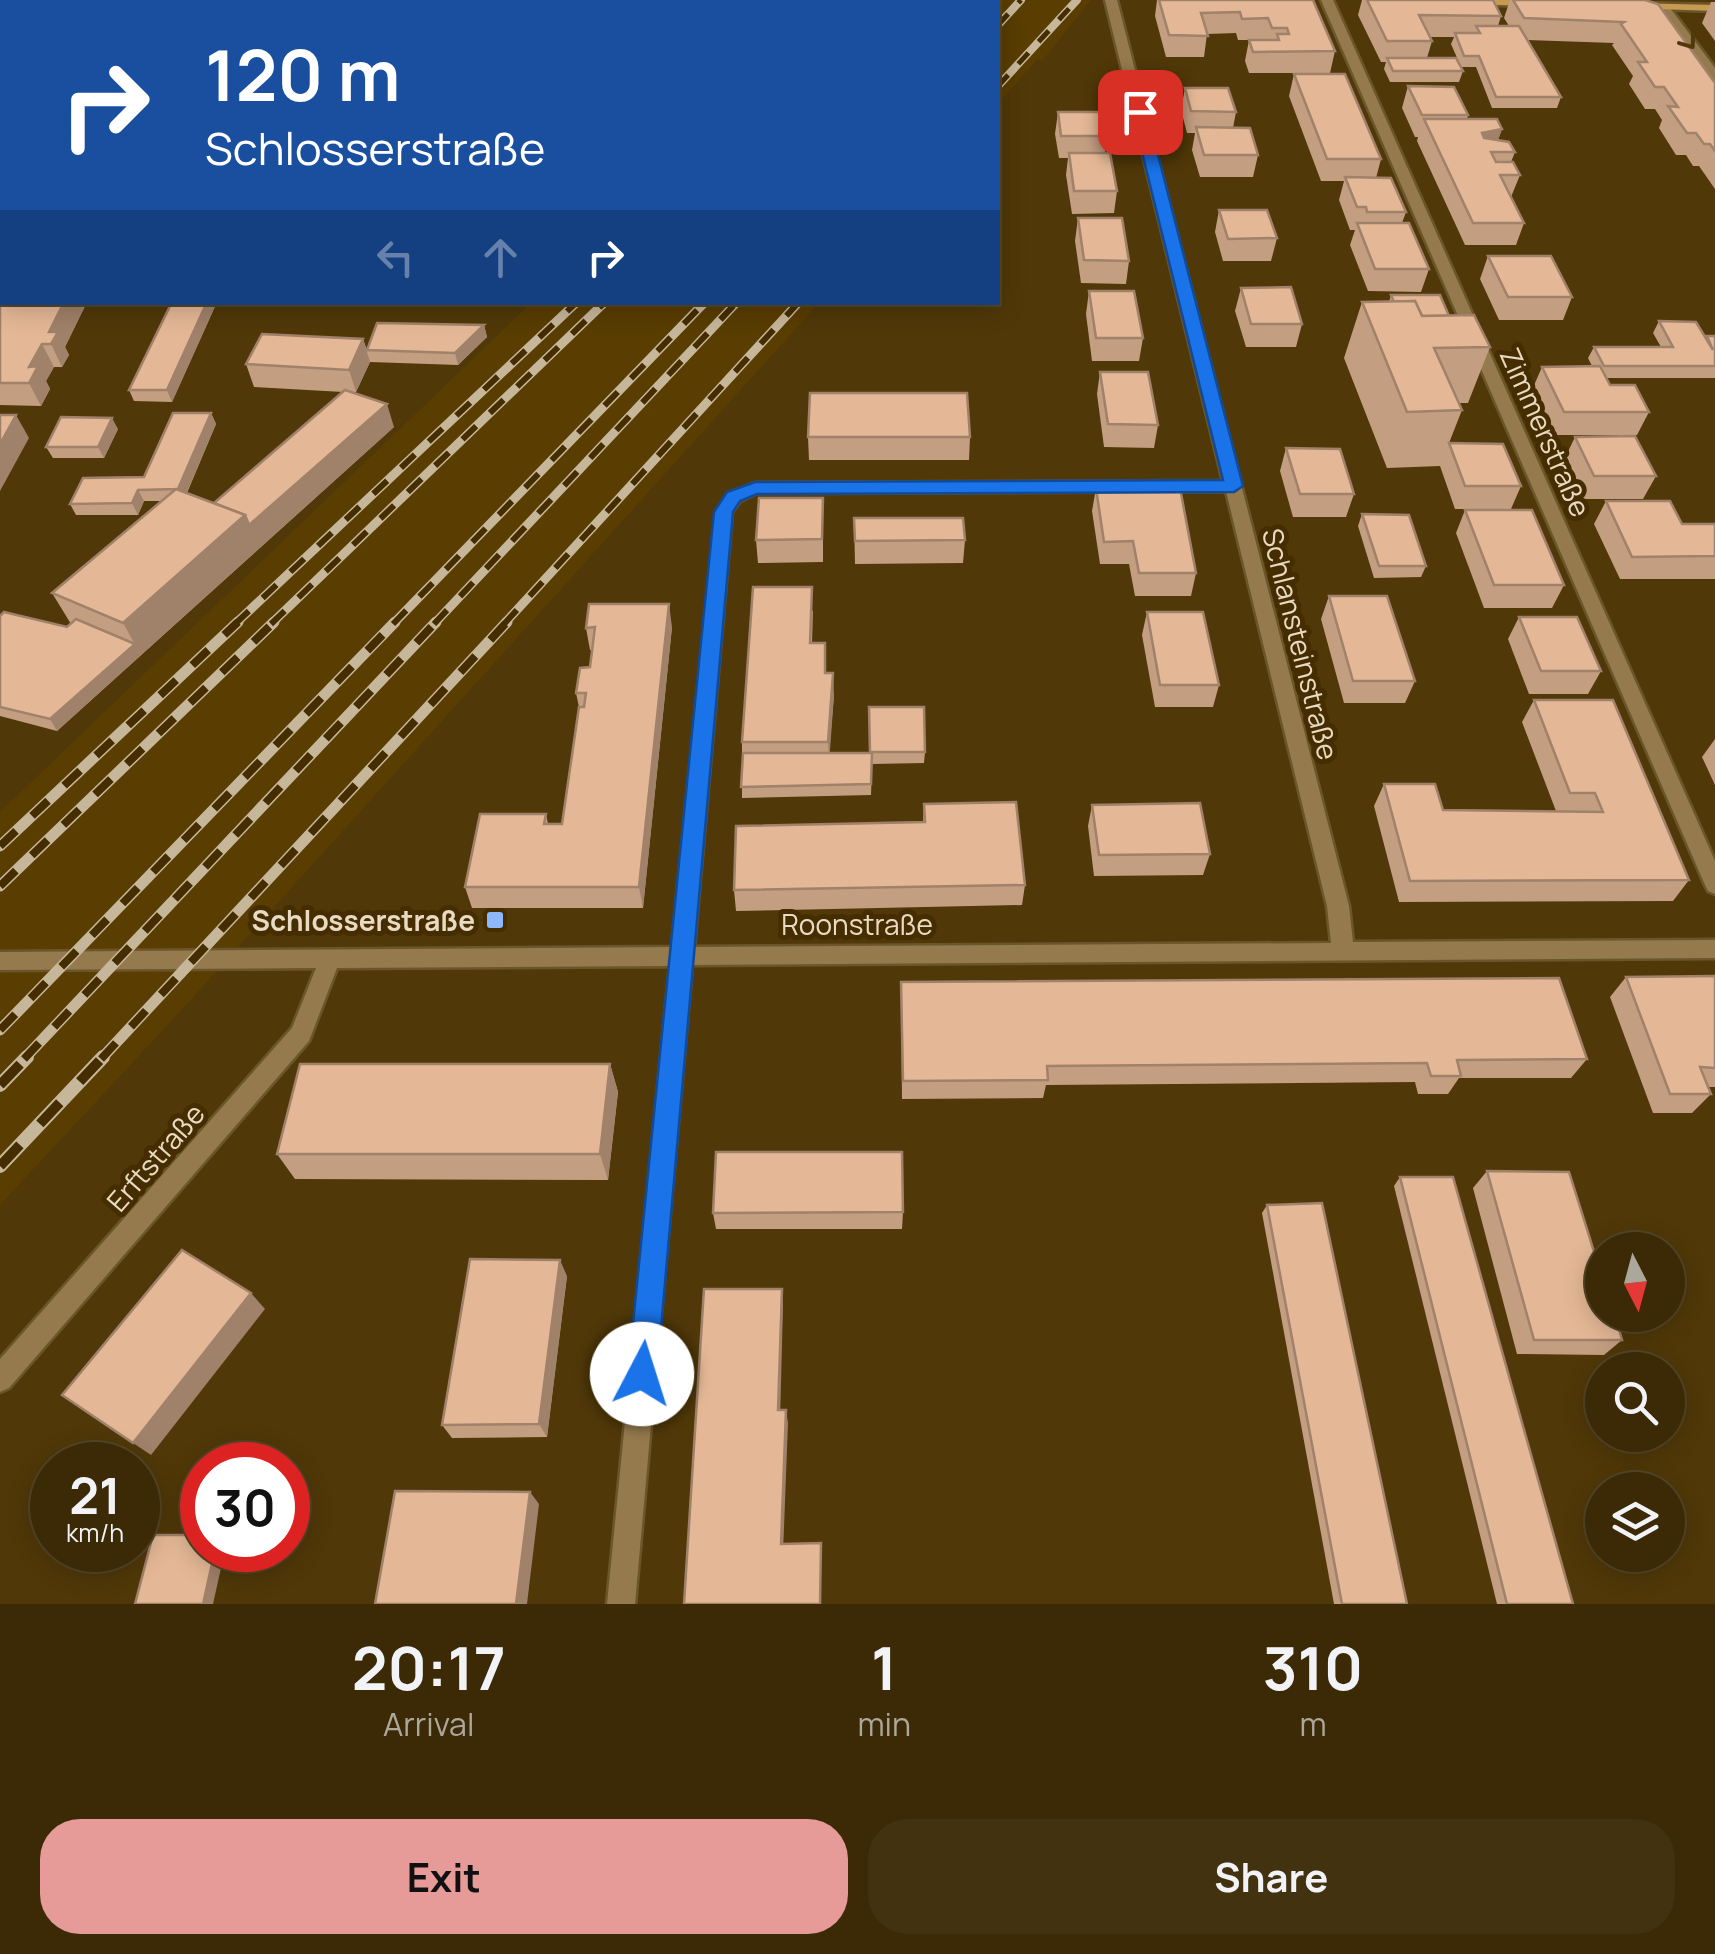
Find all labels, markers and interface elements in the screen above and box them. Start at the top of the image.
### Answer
text: 120 m [205,26,400,122]
one-way arrow [1677,31,1695,49]
icon: right [40,40,170,170]
pin [1098,70,1183,155]
icon: arrive [1113,85,1168,140]
text: Schlosserstraße [205,117,545,179]
icon: left [368,230,423,285]
icon: ahead [473,230,528,285]
icon: right [578,230,633,285]
street label: Zimmerstraße [1492,342,1600,522]
street label: Schlansteinstraße [1254,524,1348,764]
place label: Schlosserstraße [252,901,475,939]
street label: Roonstraße [781,905,933,943]
marker: Schlosserstraße [484,909,506,931]
street label: Erftstraße [98,1095,212,1219]
north arrow [1585,1232,1685,1332]
map controls [1585,1232,1685,1572]
position arrow [590,1322,694,1426]
button: search [1585,1352,1685,1452]
speed limit sign: 30 [180,1442,310,1572]
text: 21 [69,1461,121,1529]
button: layers [1585,1472,1685,1572]
text: km/h [66,1515,124,1550]
text: 20:17 [352,1626,506,1708]
text: 1 [871,1626,897,1708]
text: 310 [1263,1626,1363,1708]
text: Arrival [383,1702,474,1746]
text: min [857,1702,911,1746]
text: m [1299,1702,1327,1746]
button: Exit [40,1819,848,1934]
button: Share [868,1819,1675,1934]

